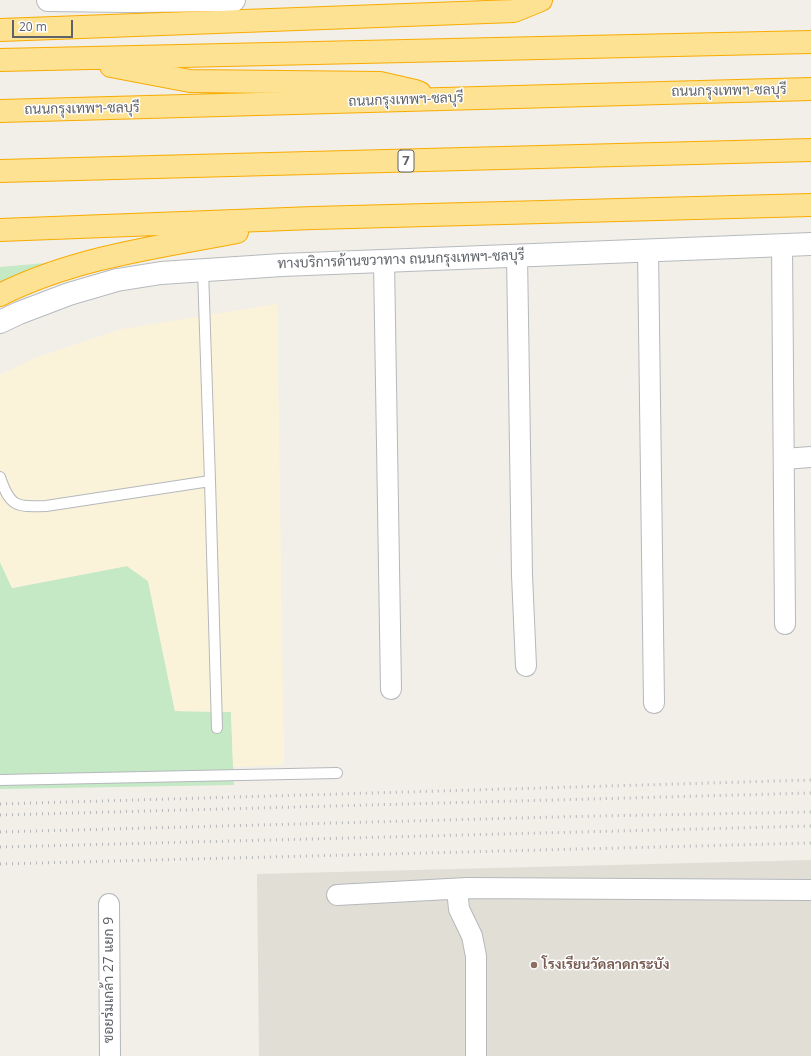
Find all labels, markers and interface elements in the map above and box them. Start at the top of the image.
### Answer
scale bar [14,12,75,38]
text: 20 m [19,18,47,35]
street label: ถนนกรุงเทพฯ-ชลบุรี [671,82,787,100]
street label: ถนนกรุงเทพฯ-ชลบุรี [348,90,464,110]
street label: ถนนกรุงเทพฯ-ชลบุรี [24,100,140,118]
road number: 7 [398,150,414,172]
street label: ทางบริการด้านขวาทาง ถนนกรุงเทพฯ-ชลบุรี [277,247,525,273]
street label: ซอยร่มเกล้า 27 แยก 9 [101,917,117,1043]
place label: โรงเรียนวัดลาดกระบัง [542,957,669,973]
marker: โรงเรียนวัดลาดกระบัง [529,960,539,970]

